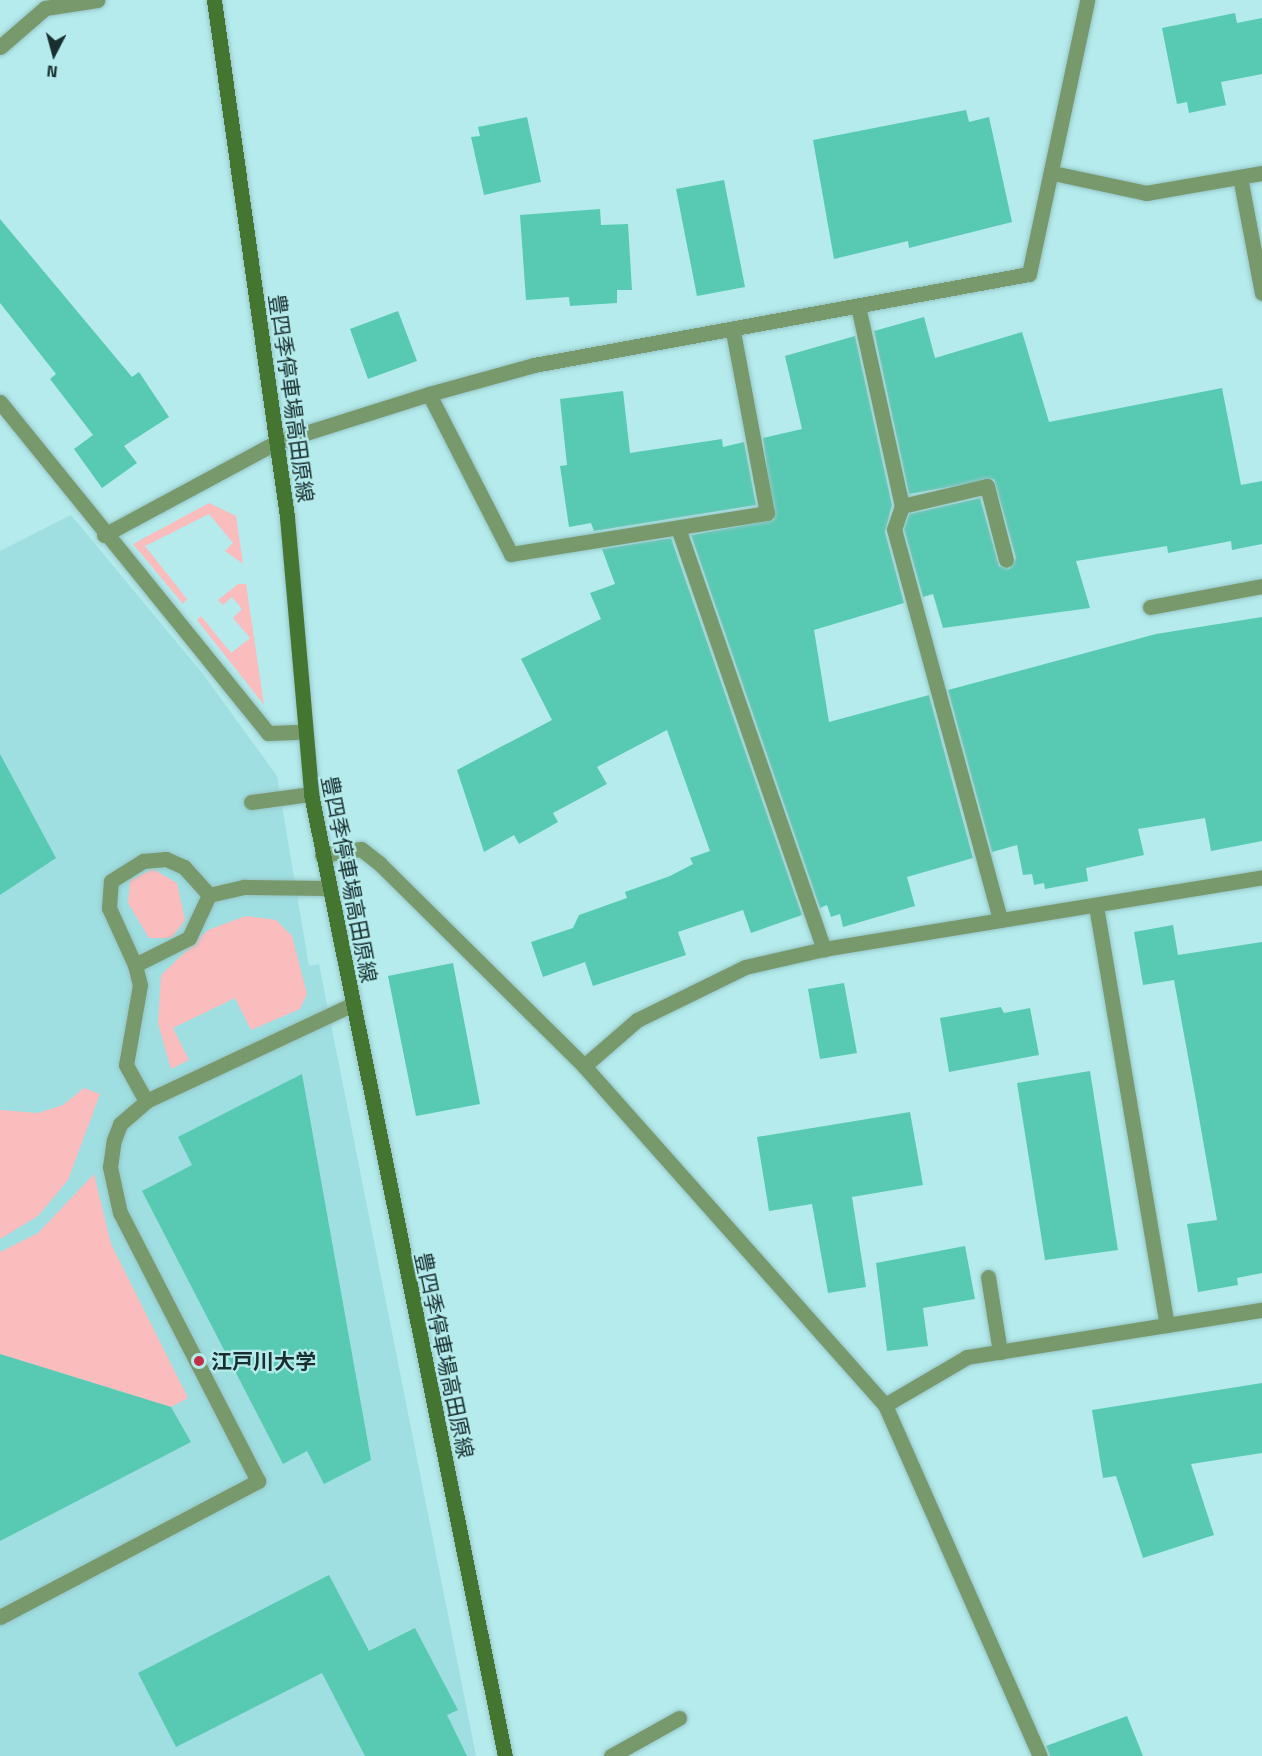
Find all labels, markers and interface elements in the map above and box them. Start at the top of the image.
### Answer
north arrow [24,24,84,84]
text: N [45,59,59,84]
street label: 豊四季停車場高田原線 [265,292,319,504]
street label: 豊四季停車場高田原線 [318,774,382,984]
street label: 豊四季停車場高田原線 [411,1250,479,1460]
place label: 江戸川大学 [211,1348,316,1374]
marker: 江戸川大学 [192,1354,206,1368]

